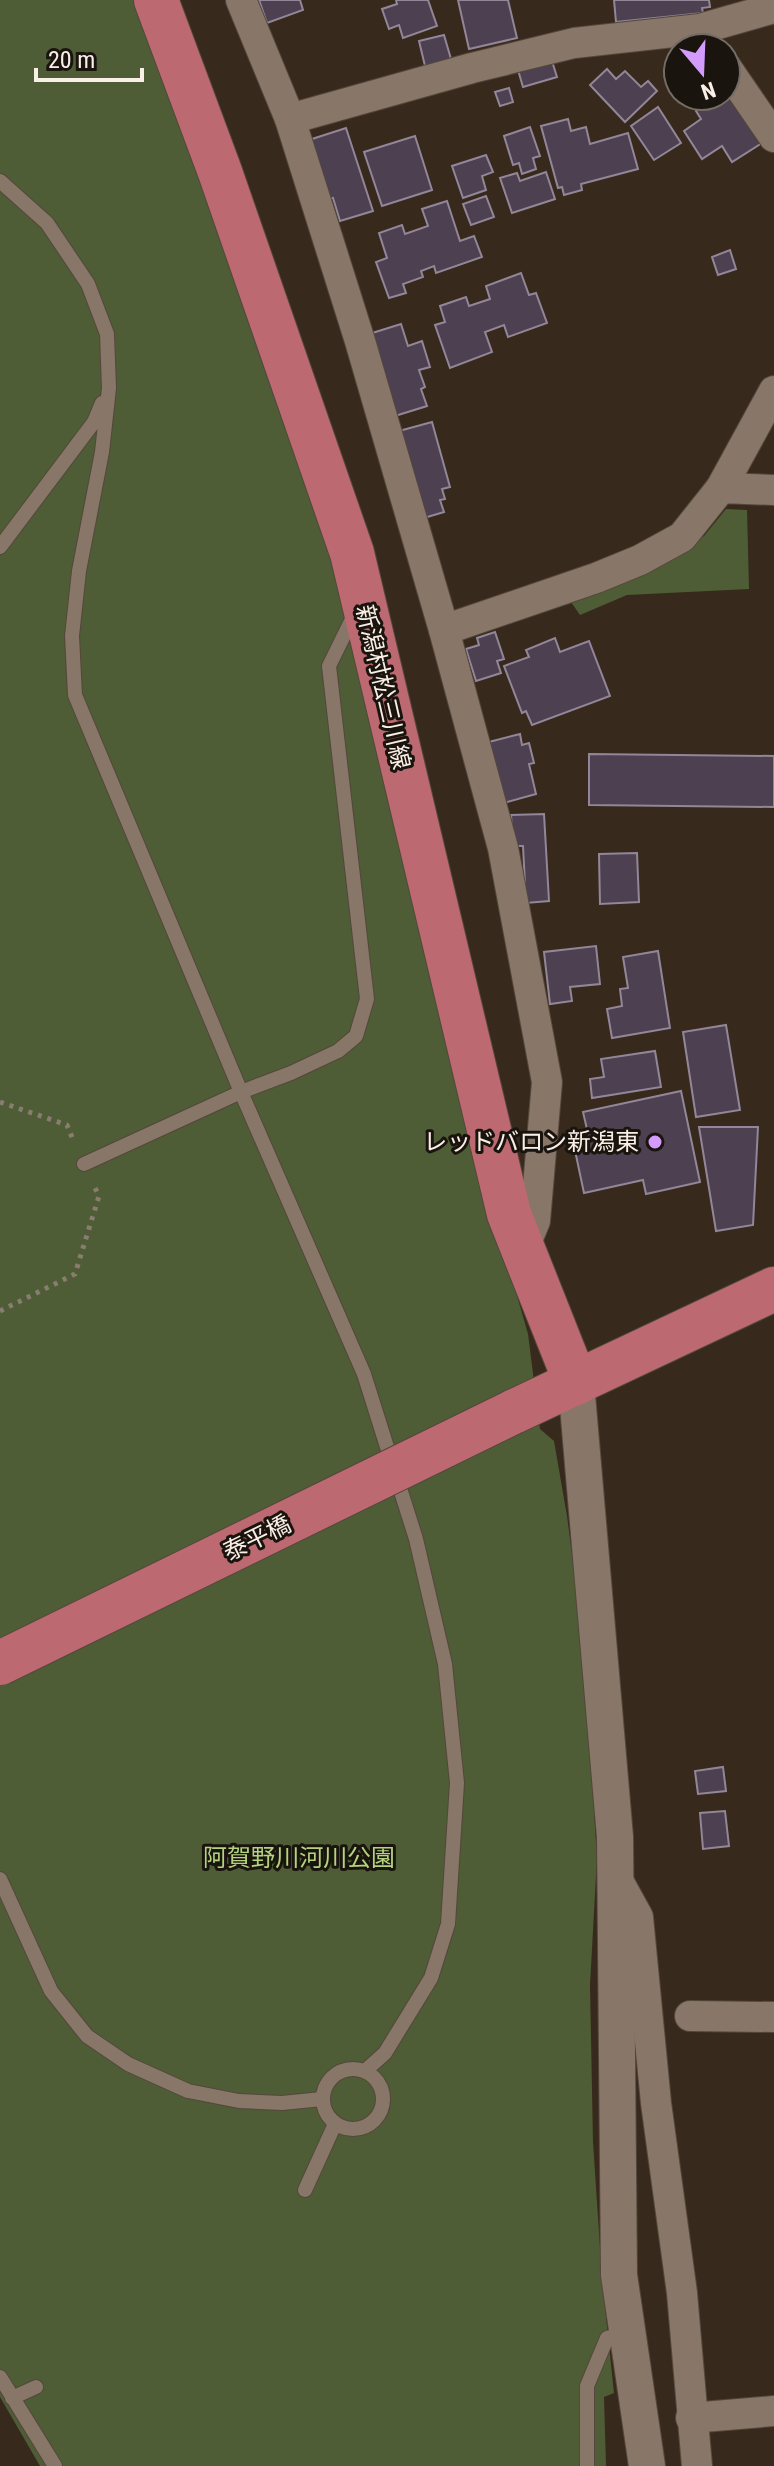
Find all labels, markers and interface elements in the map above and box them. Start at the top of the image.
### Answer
scale bar [36,32,142,82]
north arrow [662,32,742,112]
text: 20 m [48,46,95,74]
text: N [698,76,719,104]
street label: 新潟村松三川線 [350,602,416,772]
place label: レッドバロン新潟東 [423,1128,639,1156]
marker: レッドバロン新潟東 [646,1133,664,1151]
street label: 泰平橋 [219,1510,295,1566]
park label: 阿賀野川河川公園 [203,1844,395,1872]

